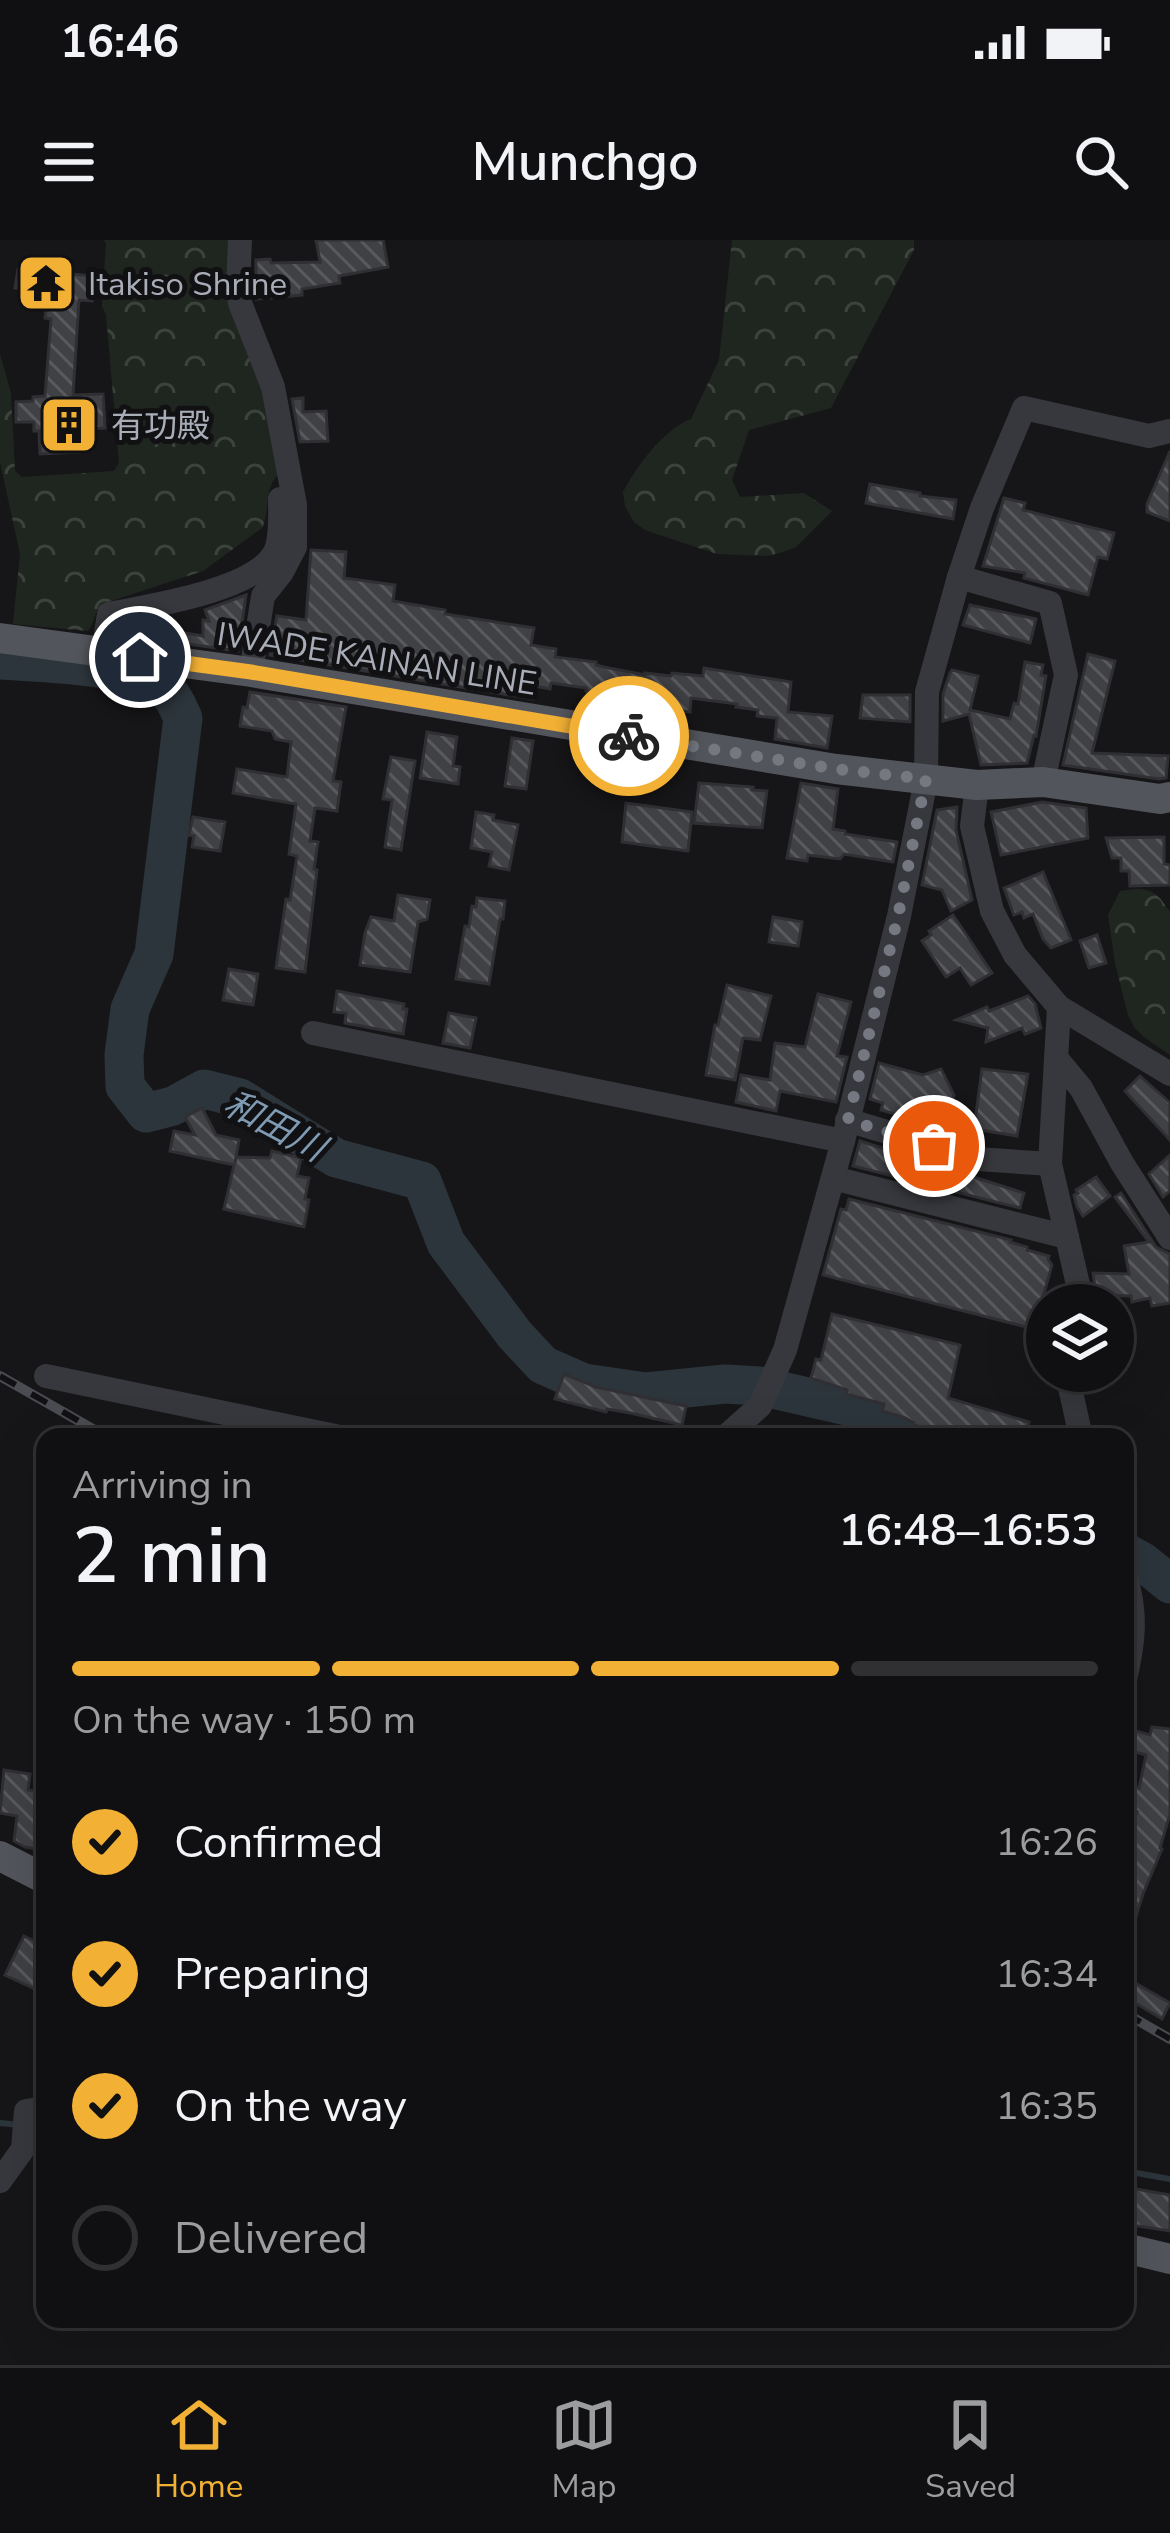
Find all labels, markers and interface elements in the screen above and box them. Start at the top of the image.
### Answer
text: 16:46 [60,12,179,73]
text: Munchgo [471,125,699,199]
icon: menu [36,129,102,195]
icon: search [1068,129,1134,195]
temple icon: Itakiso Shrine [15,252,77,314]
place label: Itakiso Shrine [88,262,287,307]
building icon: 有功殿 [38,394,100,456]
place label: 有功殿 [111,404,210,449]
pin [89,606,191,708]
street label: IWADE KAINAN LINE [214,612,540,707]
icon: home [107,624,173,690]
courier [569,676,689,796]
icon: bike [596,703,662,769]
water label: 和田川 [215,1079,337,1175]
pin [883,1095,985,1197]
icon: bag [901,1113,967,1179]
map controls [1026,1284,1134,1392]
button: layers [1026,1284,1134,1392]
text: Arriving in [72,1459,253,1512]
text: 16:48–16:53 [838,1500,1098,1561]
text: 2 min [72,1503,271,1610]
text: On the way · 150 m [72,1694,416,1747]
icon: check [72,1809,138,1875]
text: Confirmed [174,1812,383,1873]
text: 16:26 [996,1816,1098,1869]
icon: check [72,1941,138,2007]
text: Preparing [174,1944,370,2005]
text: 16:34 [996,1948,1098,2001]
icon: check [72,2073,138,2139]
text: On the way [174,2076,407,2137]
text: 16:35 [996,2080,1098,2133]
text: Delivered [174,2208,368,2269]
tab: Home [154,2392,243,2509]
tab: Map [551,2392,617,2509]
tab: Saved [925,2392,1016,2509]

